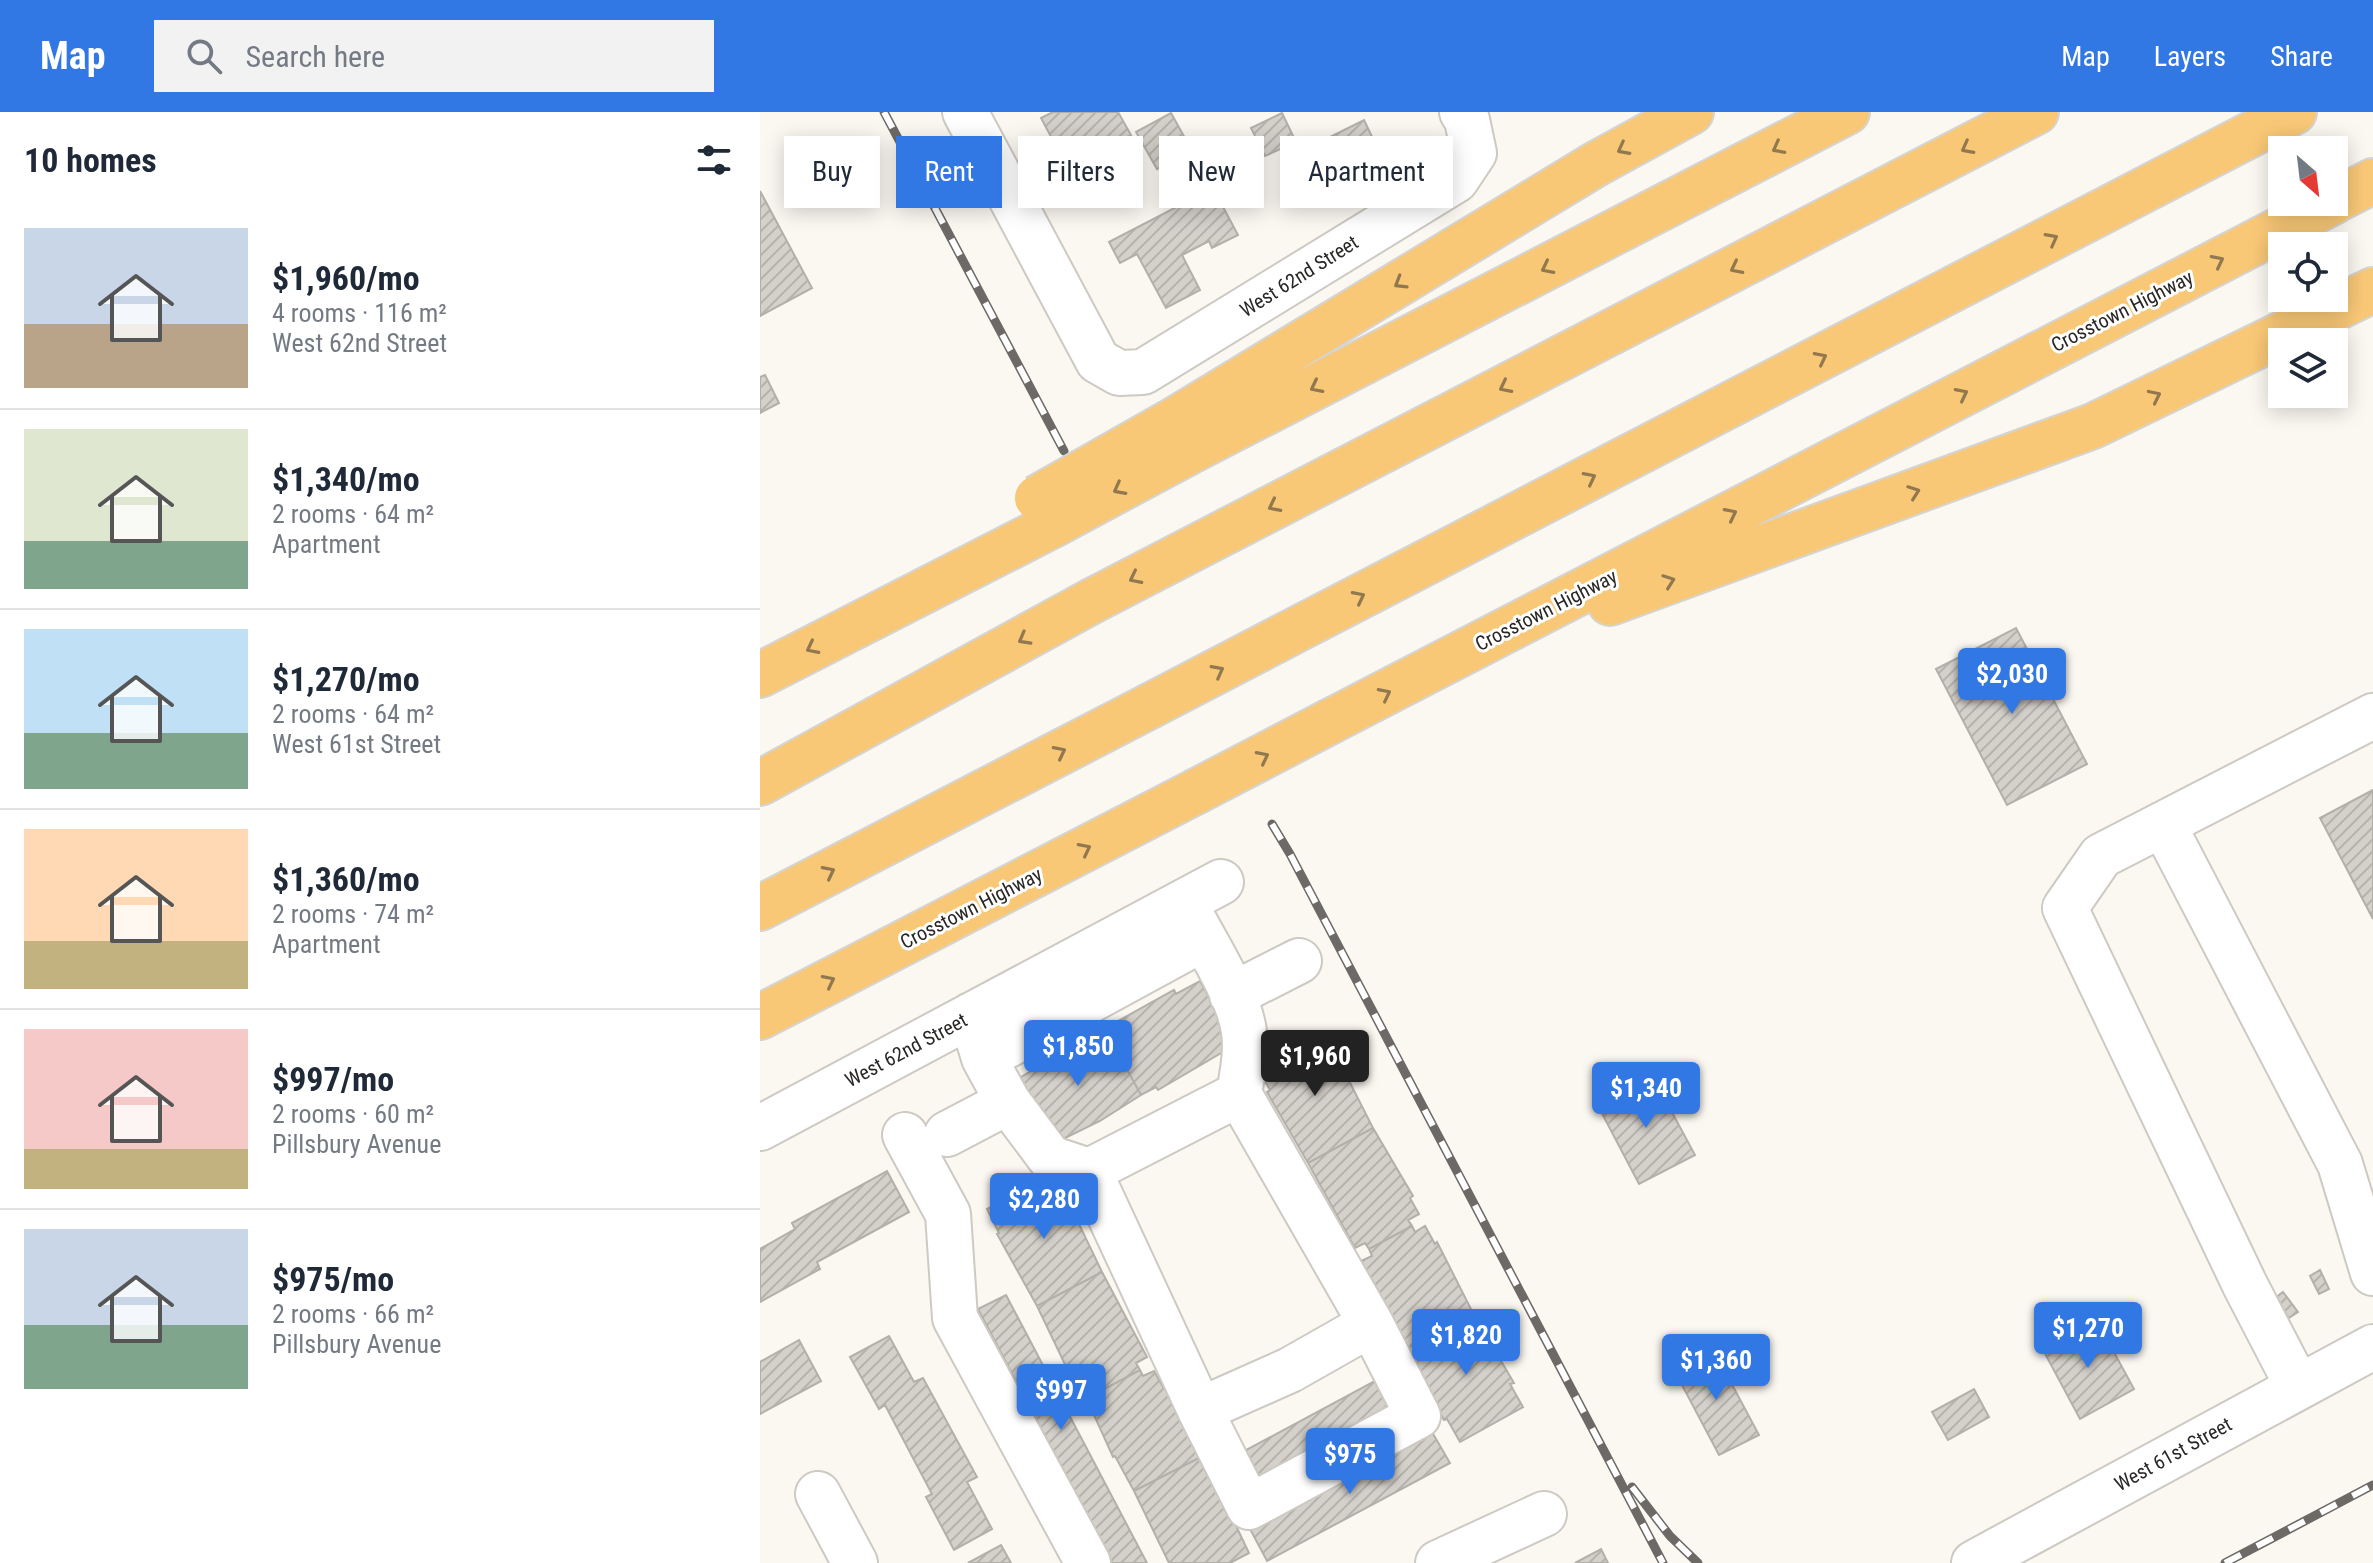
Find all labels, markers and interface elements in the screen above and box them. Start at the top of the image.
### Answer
search box [154,20,714,92]
text: Map [40,34,106,78]
icon: search [182,34,226,78]
text: Search here [246,39,385,74]
text: Map [2061,40,2110,73]
text: Layers [2154,40,2226,73]
text: Share [2270,40,2333,73]
chip: Buy [784,136,880,208]
chip: Rent [896,136,1002,208]
chip: Filters [1018,136,1143,208]
chip: New [1159,136,1264,208]
chip: Apartment [1280,136,1453,208]
north arrow [2268,136,2348,216]
map controls [2268,136,2348,408]
icon: filters [692,138,736,182]
one-way arrow [1617,139,1631,155]
one-way arrow [1772,139,1786,154]
one-way arrow [1961,139,1975,154]
text: 10 homes [24,140,157,180]
street label: West 62nd Street [1236,230,1363,322]
button: locate [2268,232,2348,312]
one-way arrow [2043,233,2058,248]
one-way arrow [2209,256,2224,271]
text: $1,960/mo [272,258,420,298]
one-way arrow [1541,258,1556,274]
one-way arrow [1730,258,1745,273]
icon: home [88,260,184,356]
street label: Crosstown Highway [2047,265,2197,357]
one-way arrow [1394,273,1409,289]
text: 4 rooms · 116 m² [272,298,447,328]
text: West 62nd Street [272,328,447,358]
button: layers [2268,328,2348,408]
one-way arrow [1813,353,1827,368]
one-way arrow [1499,377,1514,393]
one-way arrow [1310,378,1325,393]
one-way arrow [1954,388,1969,404]
one-way arrow [2147,390,2161,406]
text: $1,340/mo [272,459,420,499]
icon: home [88,461,184,557]
one-way arrow [1582,472,1596,487]
one-way arrow [1113,480,1127,495]
one-way arrow [1906,485,1920,502]
one-way arrow [1268,497,1283,512]
text: 2 rooms · 64 m² [272,499,434,529]
one-way arrow [1723,508,1738,523]
text: Apartment [272,529,381,559]
street label: Crosstown Highway [1471,564,1621,656]
one-way arrow [1129,569,1144,584]
one-way arrow [1662,574,1676,591]
one-way arrow [1351,591,1365,607]
one-way arrow [1018,629,1032,644]
one-way arrow [806,638,821,653]
pin: $2,030 [1947,648,2077,716]
text: $1,270/mo [272,659,420,699]
text: $2,030 [1976,659,2048,689]
icon: home [88,661,184,757]
one-way arrow [1209,665,1224,680]
one-way arrow [1376,688,1391,703]
text: 2 rooms · 64 m² [272,699,434,729]
text: West 61st Street [272,729,441,759]
one-way arrow [1052,747,1067,762]
one-way arrow [1254,751,1269,766]
one-way arrow [1077,843,1091,858]
text: $1,360/mo [272,859,420,899]
icon: home [88,861,184,957]
street label: Crosstown Highway [896,862,1046,954]
one-way arrow [821,866,836,881]
text: 2 rooms · 74 m² [272,899,434,929]
text: Apartment [272,929,381,959]
one-way arrow [821,976,836,991]
street label: West 62nd Street [841,1008,971,1092]
pin: $1,850 [1013,1020,1143,1088]
pin: $1,960 [1250,1030,1380,1098]
text: $1,850 [1042,1031,1114,1061]
text: $1,960 [1279,1041,1351,1071]
text: $997/mo [272,1059,394,1099]
icon: home [88,1061,184,1157]
pin: $1,340 [1581,1062,1711,1130]
text: $1,340 [1610,1073,1682,1103]
text: 2 rooms · 60 m² [272,1099,434,1129]
text: Pillsbury Avenue [272,1129,441,1159]
pin: $2,280 [979,1173,1109,1241]
text: $2,280 [1008,1184,1080,1214]
text: $975/mo [272,1259,394,1299]
icon: home [88,1261,184,1357]
text: 2 rooms · 66 m² [272,1299,434,1329]
pin: $1,270 [2023,1302,2153,1370]
pin: $1,820 [1401,1309,1531,1377]
text: $1,270 [2052,1313,2124,1343]
text: $1,820 [1430,1320,1502,1350]
text: Pillsbury Avenue [272,1329,441,1359]
pin: $1,360 [1651,1334,1781,1402]
text: $1,360 [1680,1345,1752,1375]
pin: $997 [1014,1364,1108,1432]
text: $997 [1035,1375,1087,1405]
street label: West 61st Street [2110,1412,2236,1496]
pin: $975 [1303,1428,1397,1496]
text: $975 [1324,1439,1376,1469]

